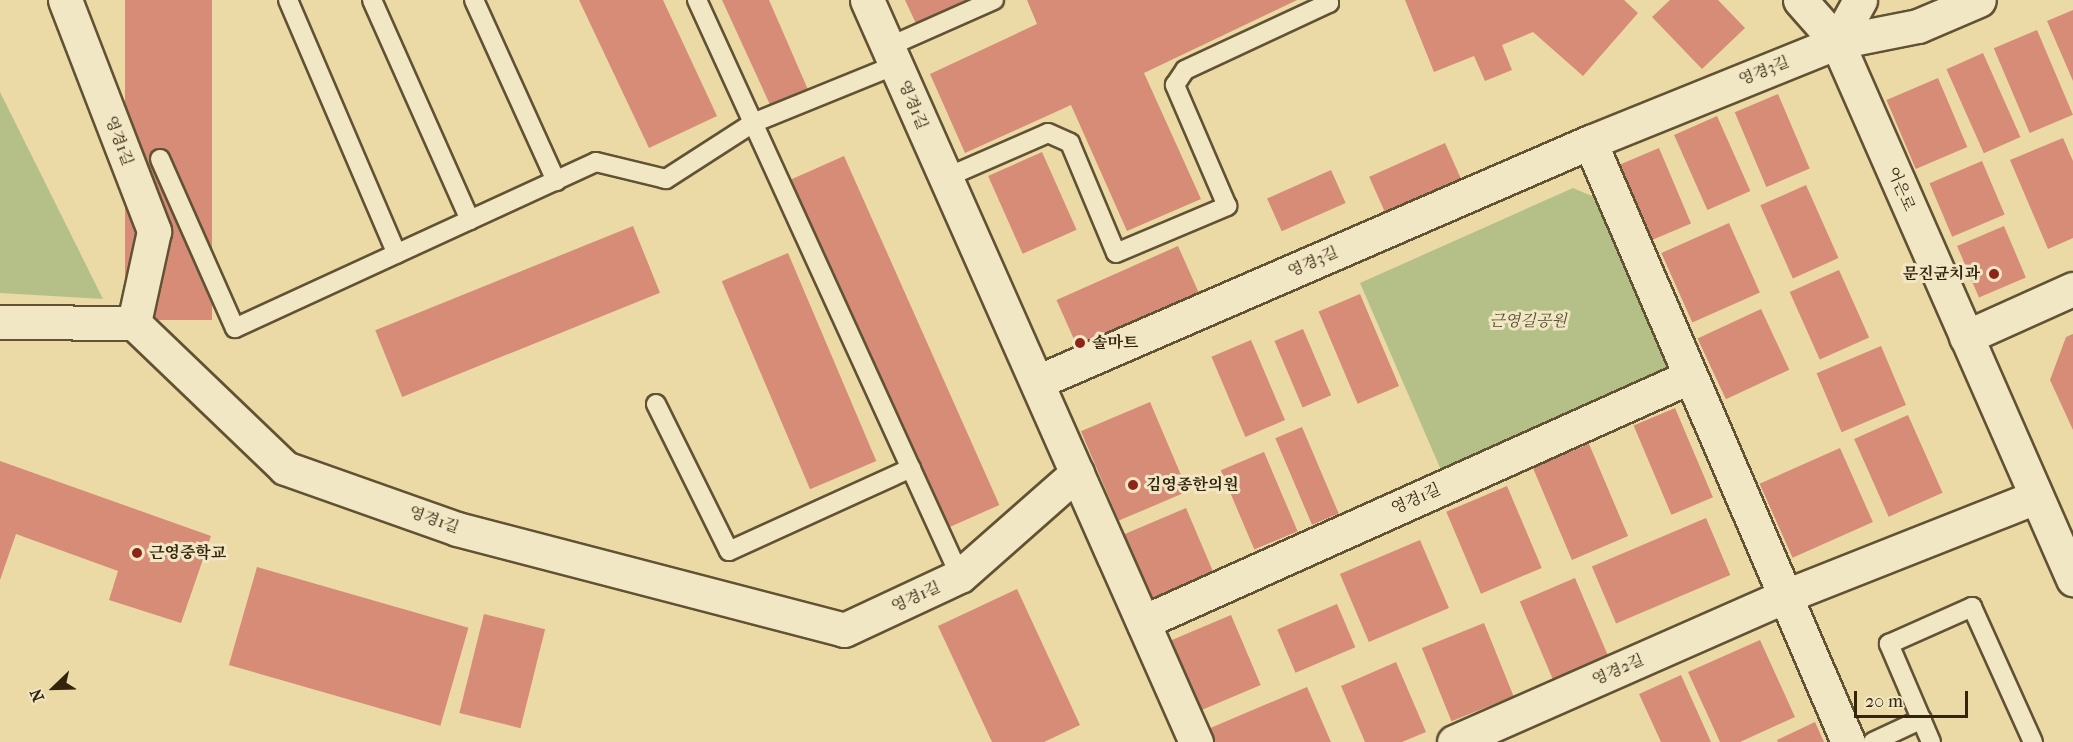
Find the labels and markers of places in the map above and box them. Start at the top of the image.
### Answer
place label: 문진균치과 [1903,264,1980,284]
marker: 문진균치과 [1985,265,2003,283]
place label: 솔마트 [1092,333,1138,353]
marker: 솔마트 [1073,336,1087,350]
place label: 김영종한의원 [1146,475,1239,495]
marker: 김영종한의원 [1124,476,1142,494]
place label: 근영중학교 [149,543,226,563]
marker: 근영중학교 [130,546,144,560]

